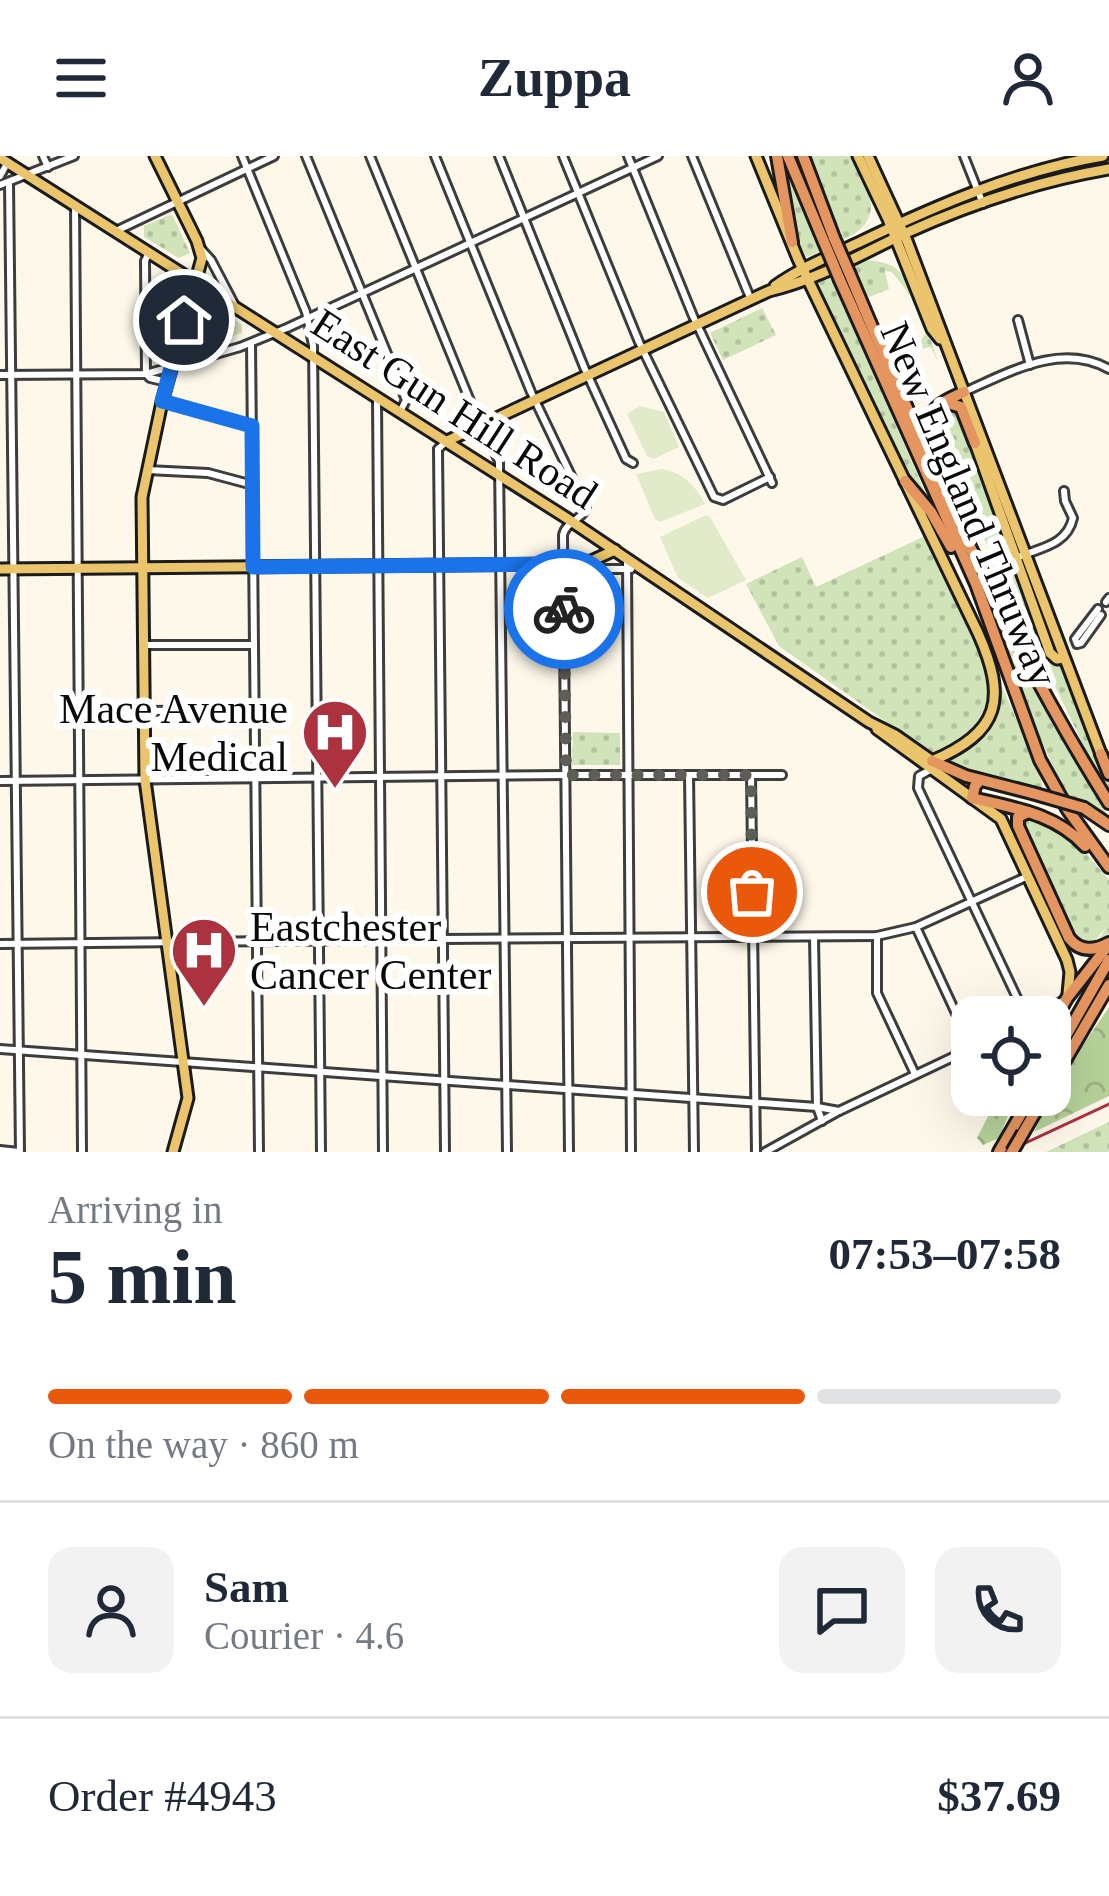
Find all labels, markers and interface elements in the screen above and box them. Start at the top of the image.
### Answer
icon: menu [48,45,114,111]
icon: person [995,45,1061,111]
text: Zuppa [478,48,631,108]
pin [133,269,235,371]
icon: home [151,287,217,353]
street label: East Gun Hill Road [303,300,605,518]
street label: New England Thruway [871,315,1067,693]
courier [504,549,624,669]
icon: bike [531,576,597,642]
place label: Mace Avenue Medical [59,686,288,780]
hospital icon: Mace Avenue Medical [300,697,370,791]
pin [701,841,803,943]
icon: bag [719,859,785,925]
place label: Eastchester Cancer Center [250,904,491,998]
hospital icon: Eastchester Cancer Center [169,915,239,1009]
map controls [951,996,1071,1116]
button: locate [951,996,1071,1116]
text: Arriving in [48,1188,222,1231]
text: 07:53–07:58 [829,1229,1061,1279]
text: 5 min [48,1233,237,1320]
text: On the way · 860 m [48,1423,359,1466]
button: person [48,1547,174,1673]
button: chat [779,1547,905,1673]
button: phone [935,1547,1061,1673]
text: Sam [204,1562,289,1612]
text: Courier · 4.6 [204,1614,404,1657]
text: Order #4943 [48,1771,277,1821]
text: $37.69 [937,1771,1061,1821]

